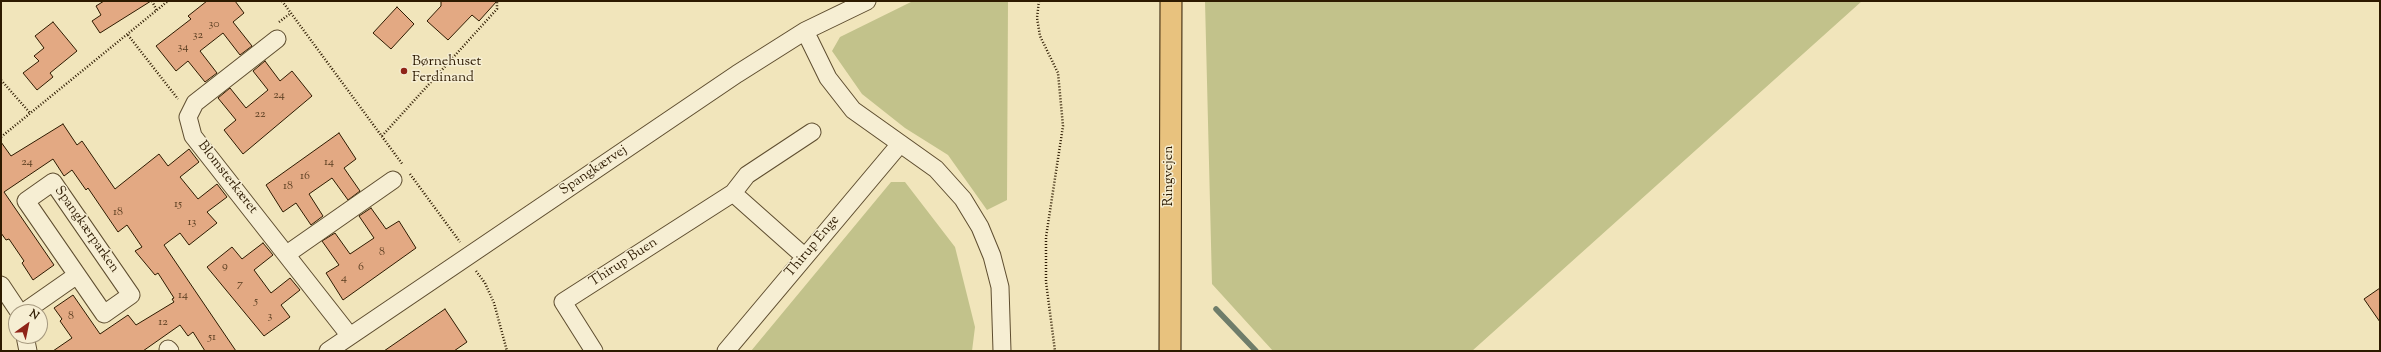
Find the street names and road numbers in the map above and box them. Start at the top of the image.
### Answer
street label: Blomsterkæret [193,138,261,218]
street label: Spangkærvej [557,142,631,200]
street label: Ringvejen [1162,145,1178,207]
street label: Spangkærparken [50,183,122,277]
street label: Thirup Enge [782,213,844,281]
street label: Thirup Buen [587,235,661,291]

